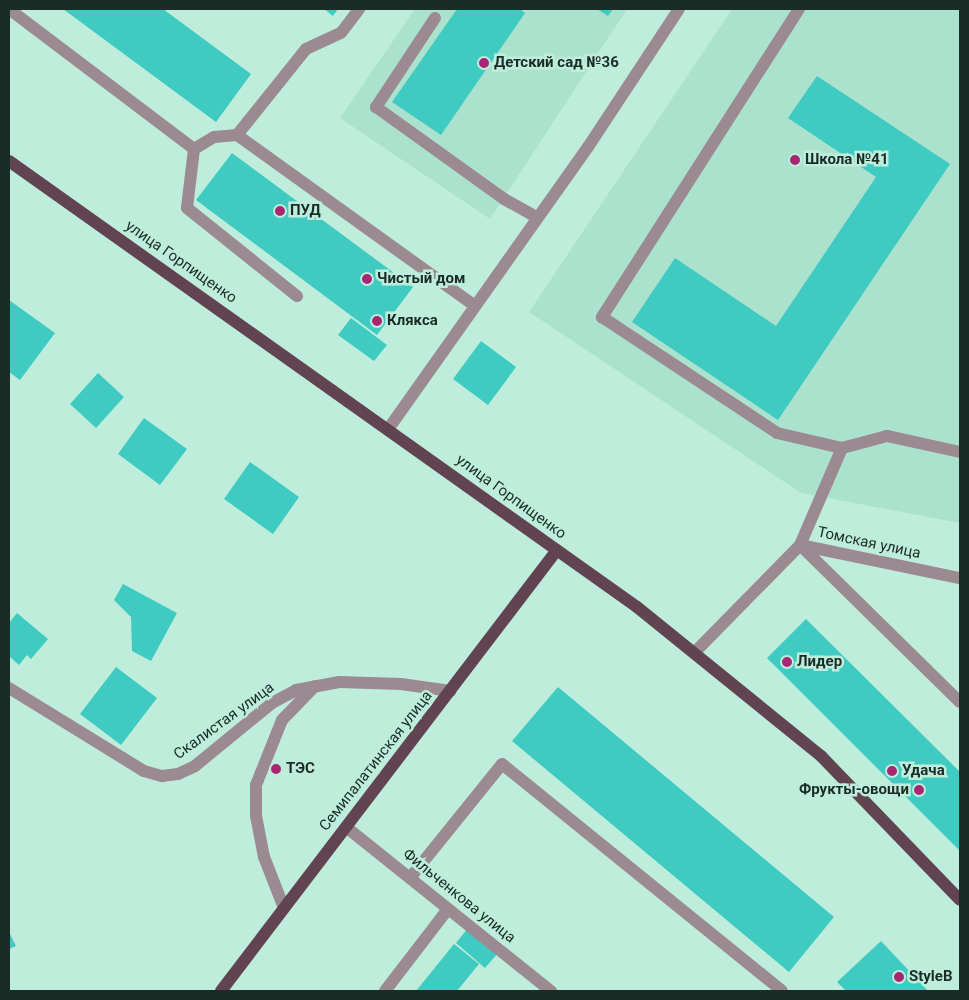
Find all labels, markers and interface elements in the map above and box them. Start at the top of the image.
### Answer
place label: Детский сад №36 [494,54,619,72]
marker: Детский сад №36 [478,57,490,69]
place label: Школа №41 [805,151,889,169]
marker: Школа №41 [789,154,801,166]
place label: ПУД [290,202,321,220]
marker: ПУД [274,205,286,217]
street label: улица Горпищенко [122,217,240,307]
place label: Чистый дом [377,270,465,288]
marker: Чистый дом [361,273,373,285]
place label: Клякса [387,312,438,330]
marker: Клякса [371,315,383,327]
street label: улица Горпищенко [452,451,570,543]
street label: Томская улица [816,523,922,563]
place label: Лидер [797,653,842,671]
marker: Лидер [781,656,793,668]
street label: Скалистая улица [170,679,278,763]
street label: Семипалатинская улица [316,687,436,835]
place label: ТЭС [286,760,315,778]
place label: Удача [902,762,945,780]
marker: ТЭС [270,763,282,775]
marker: Удача [886,765,898,777]
place label: Фрукты-овощи [799,781,909,799]
marker: Фрукты-овощи [913,784,925,796]
street label: Фильченкова улица [399,845,519,947]
place label: StyleB [909,968,953,986]
marker: StyleB [893,971,905,983]

